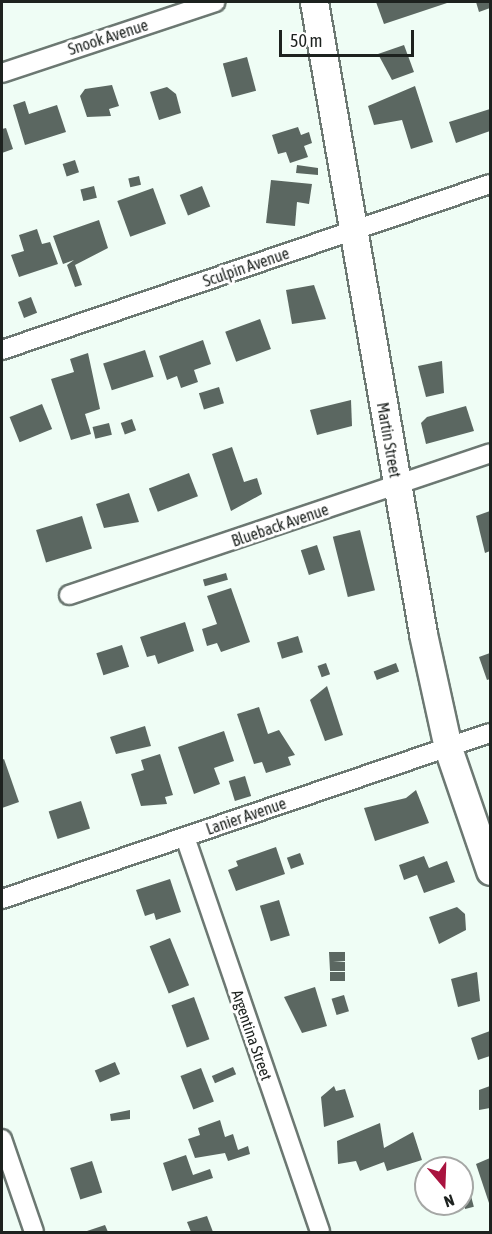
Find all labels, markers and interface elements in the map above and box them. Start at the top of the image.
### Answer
street label: Snook Avenue [66,15,150,59]
scale bar [282,18,417,56]
text: 50 m [290,30,322,51]
street label: Sculpin Avenue [200,243,292,291]
street label: Martin Street [373,401,405,479]
street label: Blueback Avenue [229,499,331,551]
street label: Lanier Avenue [203,793,289,839]
street label: Argentina Street [228,987,276,1083]
north arrow [414,1156,474,1216]
text: N [442,1191,457,1211]

